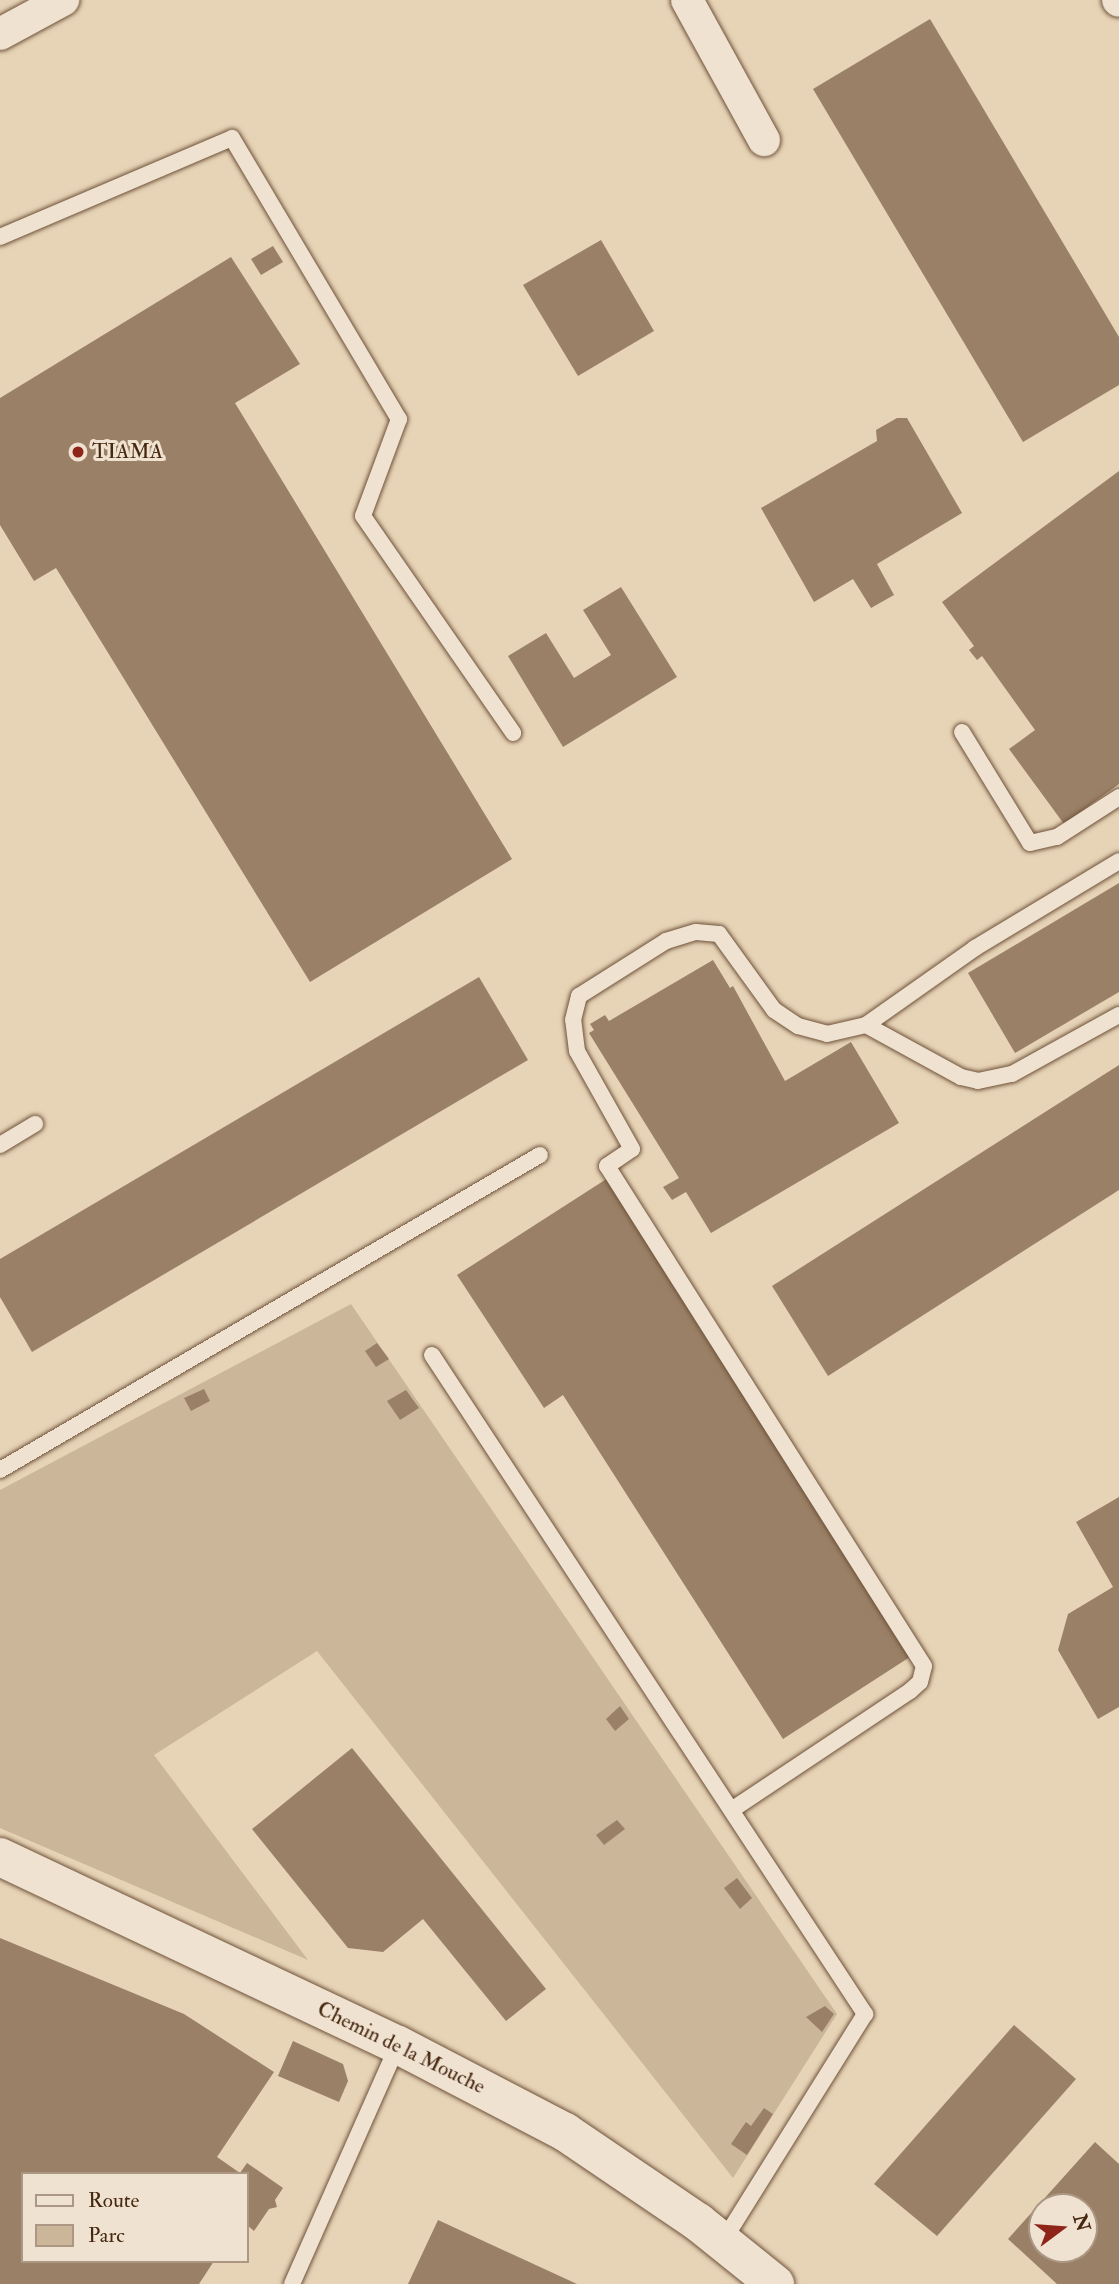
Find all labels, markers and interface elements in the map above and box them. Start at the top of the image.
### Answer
place label: TIAMA [92,439,163,465]
marker: TIAMA [70,444,86,460]
street label: Chemin de la Mouche [313,1996,489,2100]
legend [21,2172,248,2263]
text: Route [88,2187,139,2214]
north arrow [1028,2193,1098,2263]
text: N [1067,2211,1095,2234]
text: Parc [88,2222,125,2249]

